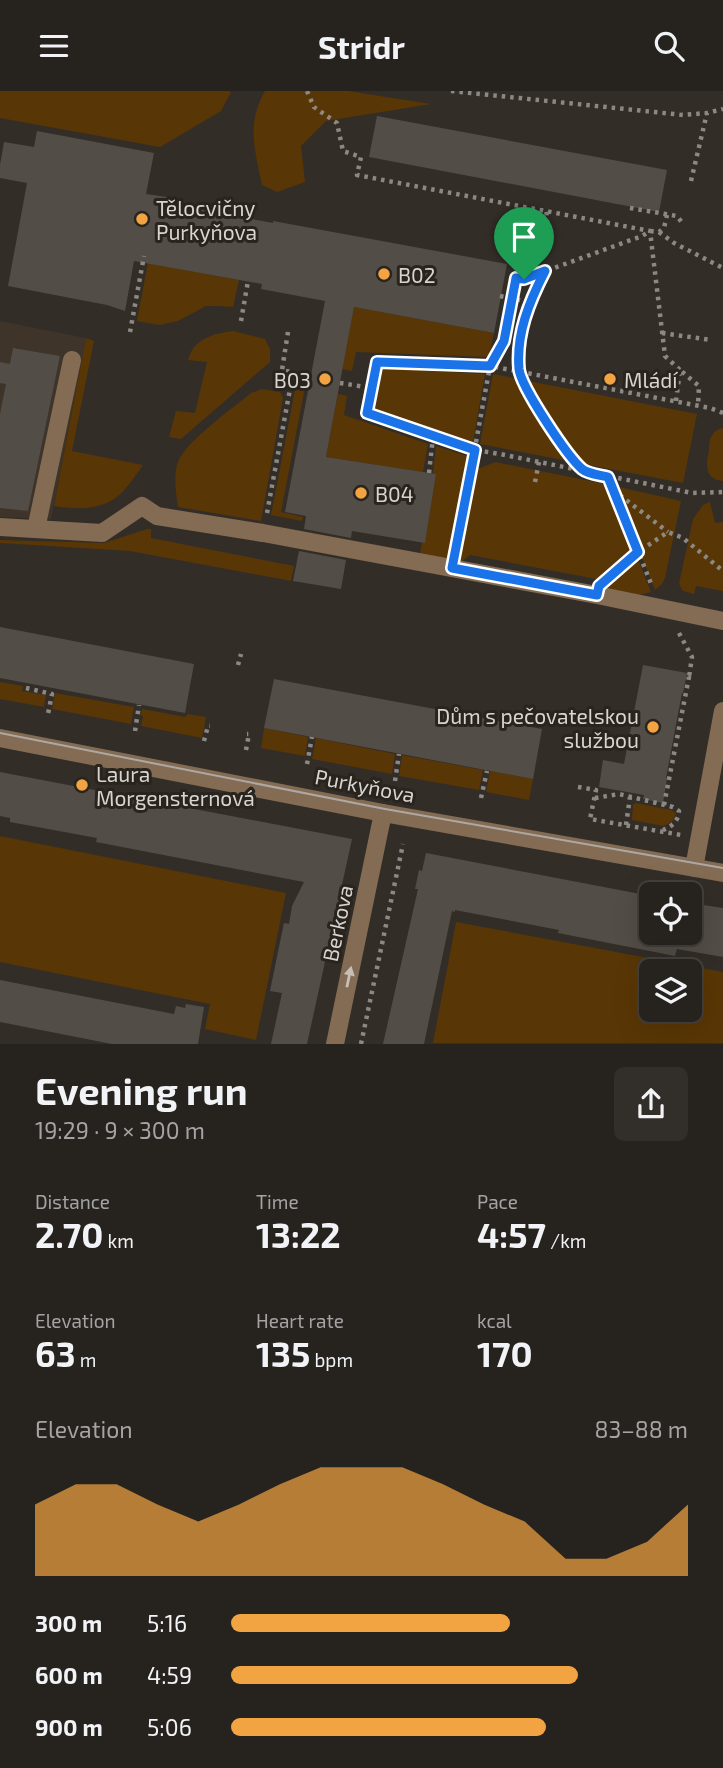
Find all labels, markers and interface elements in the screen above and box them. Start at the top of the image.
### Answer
icon: menu [35,27,73,65]
text: Stridr [318,27,405,65]
icon: search [650,27,688,65]
place label: Tělocvičny Purkyňova [156,195,257,244]
pin [494,207,554,279]
marker: Tělocvičny Purkyňova [134,211,150,227]
icon: arrive [505,218,543,256]
place label: B02 [398,262,436,287]
marker: B02 [376,266,392,282]
place label: B03 [274,367,311,392]
place label: Mládí [624,367,678,392]
marker: B03 [317,371,333,387]
marker: Mládí [602,371,618,387]
place label: B04 [375,481,414,506]
marker: B04 [353,485,369,501]
place label: Dům s pečovatelskou službou [436,703,639,752]
marker: Dům s pečovatelskou službou [645,719,661,735]
place label: Laura Morgensternová [96,761,255,810]
street label: Purkyňova [313,763,417,807]
marker: Laura Morgensternová [74,777,90,793]
map controls [639,882,702,1022]
button: locate [639,882,702,945]
street label: Berkova [317,883,357,963]
button: layers [639,959,702,1022]
one-way arrow [343,966,354,988]
text: Evening run [35,1067,248,1113]
button: share [614,1067,688,1141]
text: 19:29 · 9 × 300 m [35,1116,205,1144]
text: Distance [35,1190,110,1213]
text: Time [256,1190,299,1213]
text: Pace [477,1190,518,1213]
text: 2.70 [35,1213,103,1255]
text: 13:22 [256,1213,341,1255]
text: 4:57 [477,1213,546,1255]
text: km [103,1229,134,1252]
text: /km [546,1229,586,1252]
text: Elevation [35,1309,116,1332]
text: Heart rate [256,1309,344,1332]
text: kcal [477,1309,512,1332]
text: 63 [35,1332,76,1374]
text: 135 [256,1332,310,1374]
text: 170 [477,1332,533,1374]
text: m [76,1348,96,1371]
text: bpm [310,1348,353,1371]
text: Elevation [35,1415,133,1443]
text: 83–88 m [594,1415,688,1443]
text: 300 m [35,1609,102,1637]
text: 5:16 [147,1609,187,1637]
text: 600 m [35,1661,103,1689]
text: 4:59 [147,1661,192,1689]
text: 900 m [35,1713,103,1741]
text: 5:06 [147,1713,192,1741]

